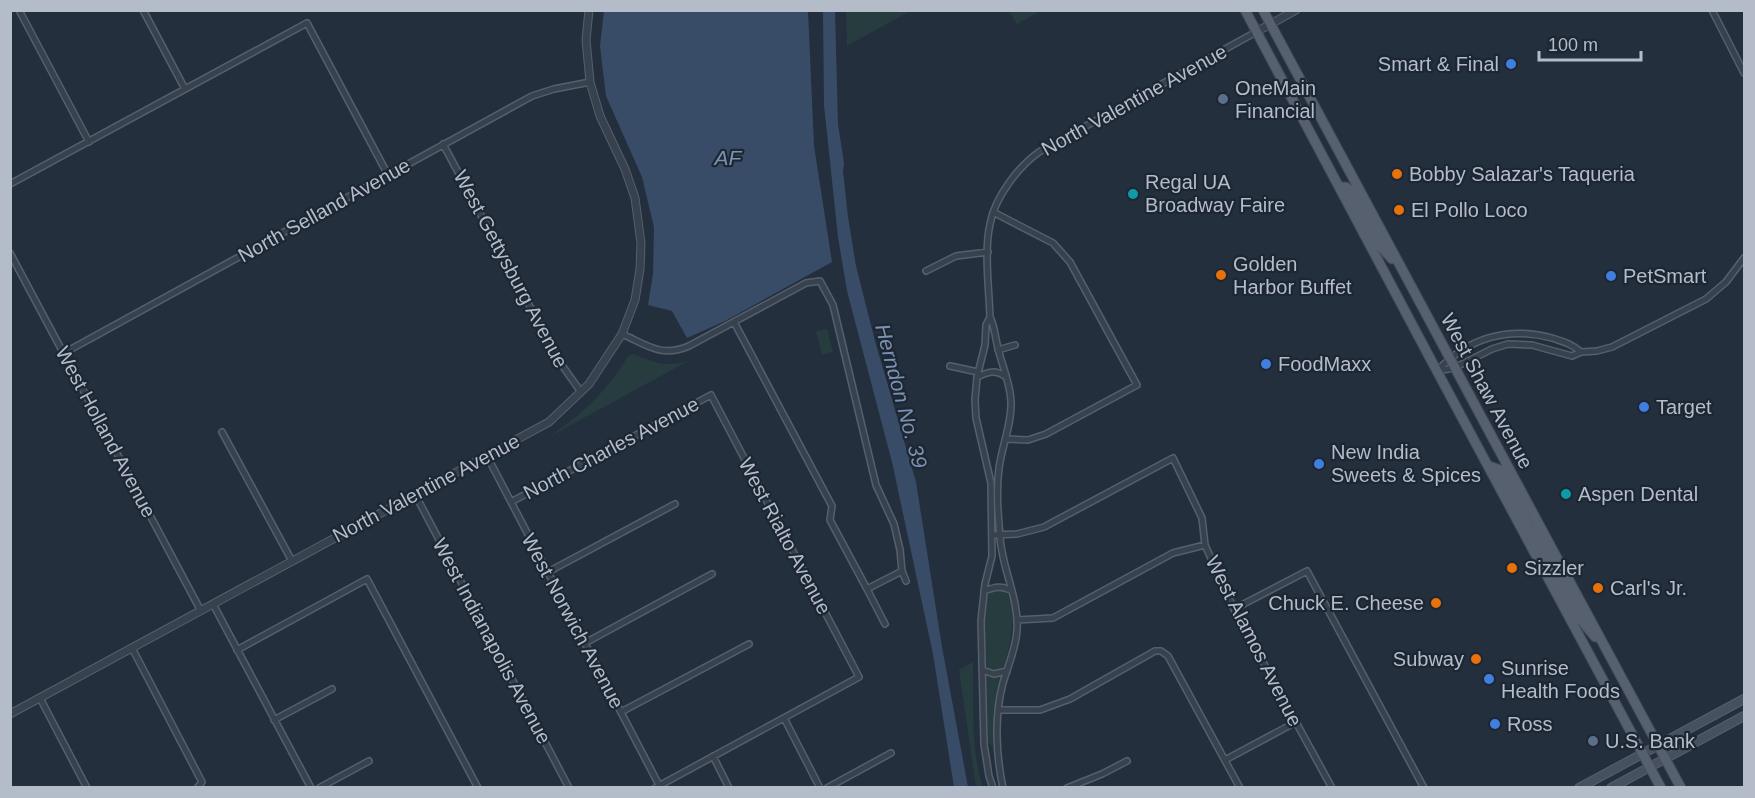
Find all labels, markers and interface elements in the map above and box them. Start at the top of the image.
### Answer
scale bar [1539,24,1641,62]
text: 100 m [1548,35,1598,55]
street label: North Valentine Avenue [1038,40,1230,160]
place label: Smart & Final [1378,53,1499,75]
marker: Smart & Final [1504,57,1518,71]
place label: OneMain Financial [1235,77,1316,122]
marker: OneMain Financial [1216,92,1230,106]
water label: AF [713,146,743,169]
street label: North Selland Avenue [234,154,414,266]
place label: Bobby Salazar's Taqueria [1409,163,1636,185]
street label: West Gettysburg Avenue [450,166,572,372]
marker: Bobby Salazar's Taqueria [1390,167,1404,181]
place label: Regal UA Broadway Faire [1145,171,1285,216]
marker: Regal UA Broadway Faire [1126,187,1140,201]
place label: El Pollo Loco [1411,199,1528,221]
marker: El Pollo Loco [1392,203,1406,217]
place label: Golden Harbor Buffet [1233,253,1352,298]
place label: PetSmart [1623,265,1707,287]
marker: Golden Harbor Buffet [1214,268,1228,282]
marker: PetSmart [1604,269,1618,283]
street label: West Shaw Avenue [1437,310,1537,472]
water label: Herndon No. 39 [871,321,932,471]
street label: West Holland Avenue [52,343,160,521]
place label: FoodMaxx [1278,353,1371,375]
marker: FoodMaxx [1259,357,1273,371]
street label: North Charles Avenue [520,392,702,504]
place label: Target [1656,396,1712,418]
marker: Target [1637,400,1651,414]
street label: North Valentine Avenue [329,429,523,547]
place label: New India Sweets & Spices [1331,441,1481,486]
street label: West Rialto Avenue [734,454,836,618]
marker: New India Sweets & Spices [1312,457,1326,471]
place label: Aspen Dental [1578,483,1698,505]
marker: Aspen Dental [1559,487,1573,501]
street label: West Norwich Avenue [518,530,628,712]
street label: West Indianapolis Avenue [428,535,556,747]
street label: West Alamos Avenue [1201,552,1307,730]
place label: Sizzler [1524,557,1584,579]
marker: Sizzler [1505,561,1519,575]
place label: Carl's Jr. [1610,577,1687,599]
marker: Carl's Jr. [1591,581,1605,595]
place label: Chuck E. Cheese [1268,592,1424,614]
marker: Chuck E. Cheese [1429,596,1443,610]
place label: Subway [1393,648,1464,670]
marker: Subway [1469,652,1483,666]
place label: Sunrise Health Foods [1501,657,1620,702]
marker: Sunrise Health Foods [1482,672,1496,686]
place label: Ross [1507,713,1553,735]
marker: Ross [1488,717,1502,731]
place label: U.S. Bank [1605,730,1696,752]
marker: U.S. Bank [1586,734,1600,748]

